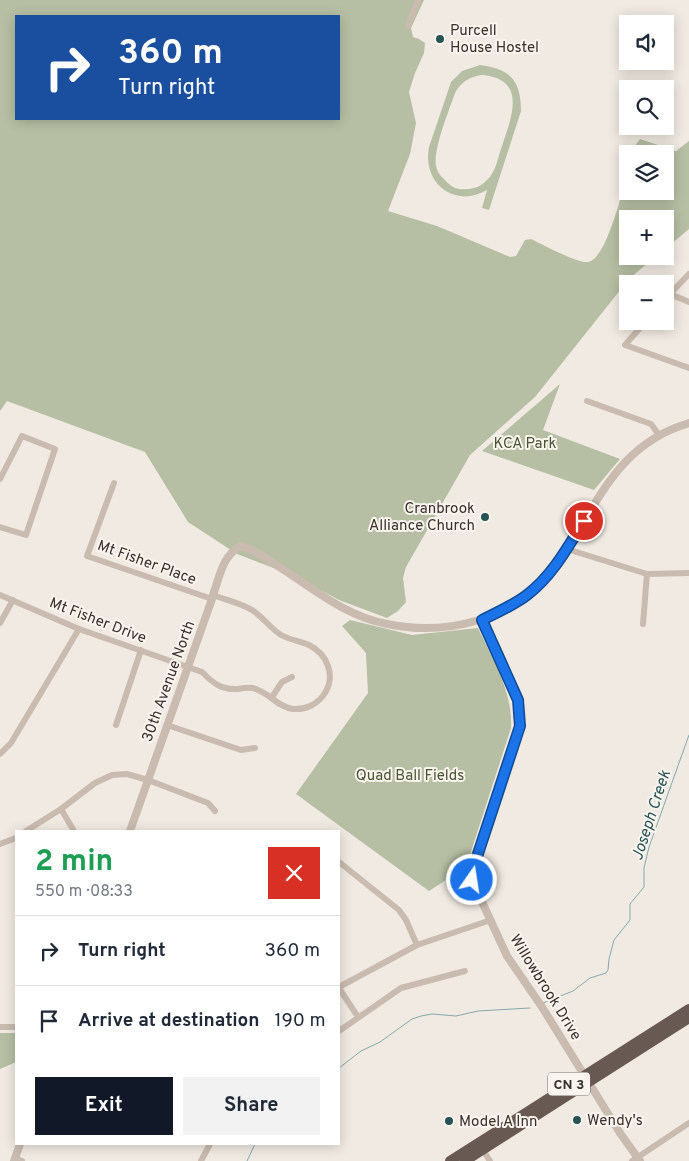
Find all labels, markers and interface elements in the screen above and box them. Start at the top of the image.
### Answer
map controls [619,15,674,330]
button: sound [619,15,674,70]
place label: Purcell House Hostel [450,22,539,58]
text: 360 m [118,32,223,76]
marker: Purcell House Hostel [434,33,446,45]
icon: right [35,35,100,100]
text: Turn right [118,75,215,102]
button: search [619,80,674,135]
button: layers [619,145,674,200]
button: + [619,210,674,265]
button: − [619,275,674,330]
park label: KCA Park [494,435,556,454]
place label: Cranbrook Alliance Church [369,500,475,536]
pin [563,500,605,542]
icon: arrive [570,507,598,535]
marker: Cranbrook Alliance Church [479,511,491,523]
street label: Mt Fisher Place [94,537,199,590]
street label: Mt Fisher Drive [46,594,149,649]
street label: 30th Avenue North [139,618,200,745]
park label: Quad Ball Fields [356,767,464,786]
water label: Joseph Creek [628,767,676,863]
text: 2 min [35,844,113,881]
button: close [268,847,320,899]
position arrow [445,853,497,905]
text: 550 m · 08:33 [35,882,133,902]
street label: Willowbrook Drive [505,931,585,1044]
icon: right [35,937,63,965]
text: Turn right [78,939,166,963]
text: 360 m [264,939,320,963]
icon: arrive [35,1007,63,1035]
text: Arrive at destination [78,1009,259,1033]
text: 190 m [274,1009,325,1033]
road number: CN 3 [548,1072,590,1096]
button: Exit [35,1077,173,1135]
button: Share [183,1077,320,1135]
place label: Wendy's [587,1112,643,1131]
place label: Model A Inn [459,1113,537,1132]
marker: Wendy's [571,1114,583,1126]
marker: Model A Inn [443,1115,455,1127]

